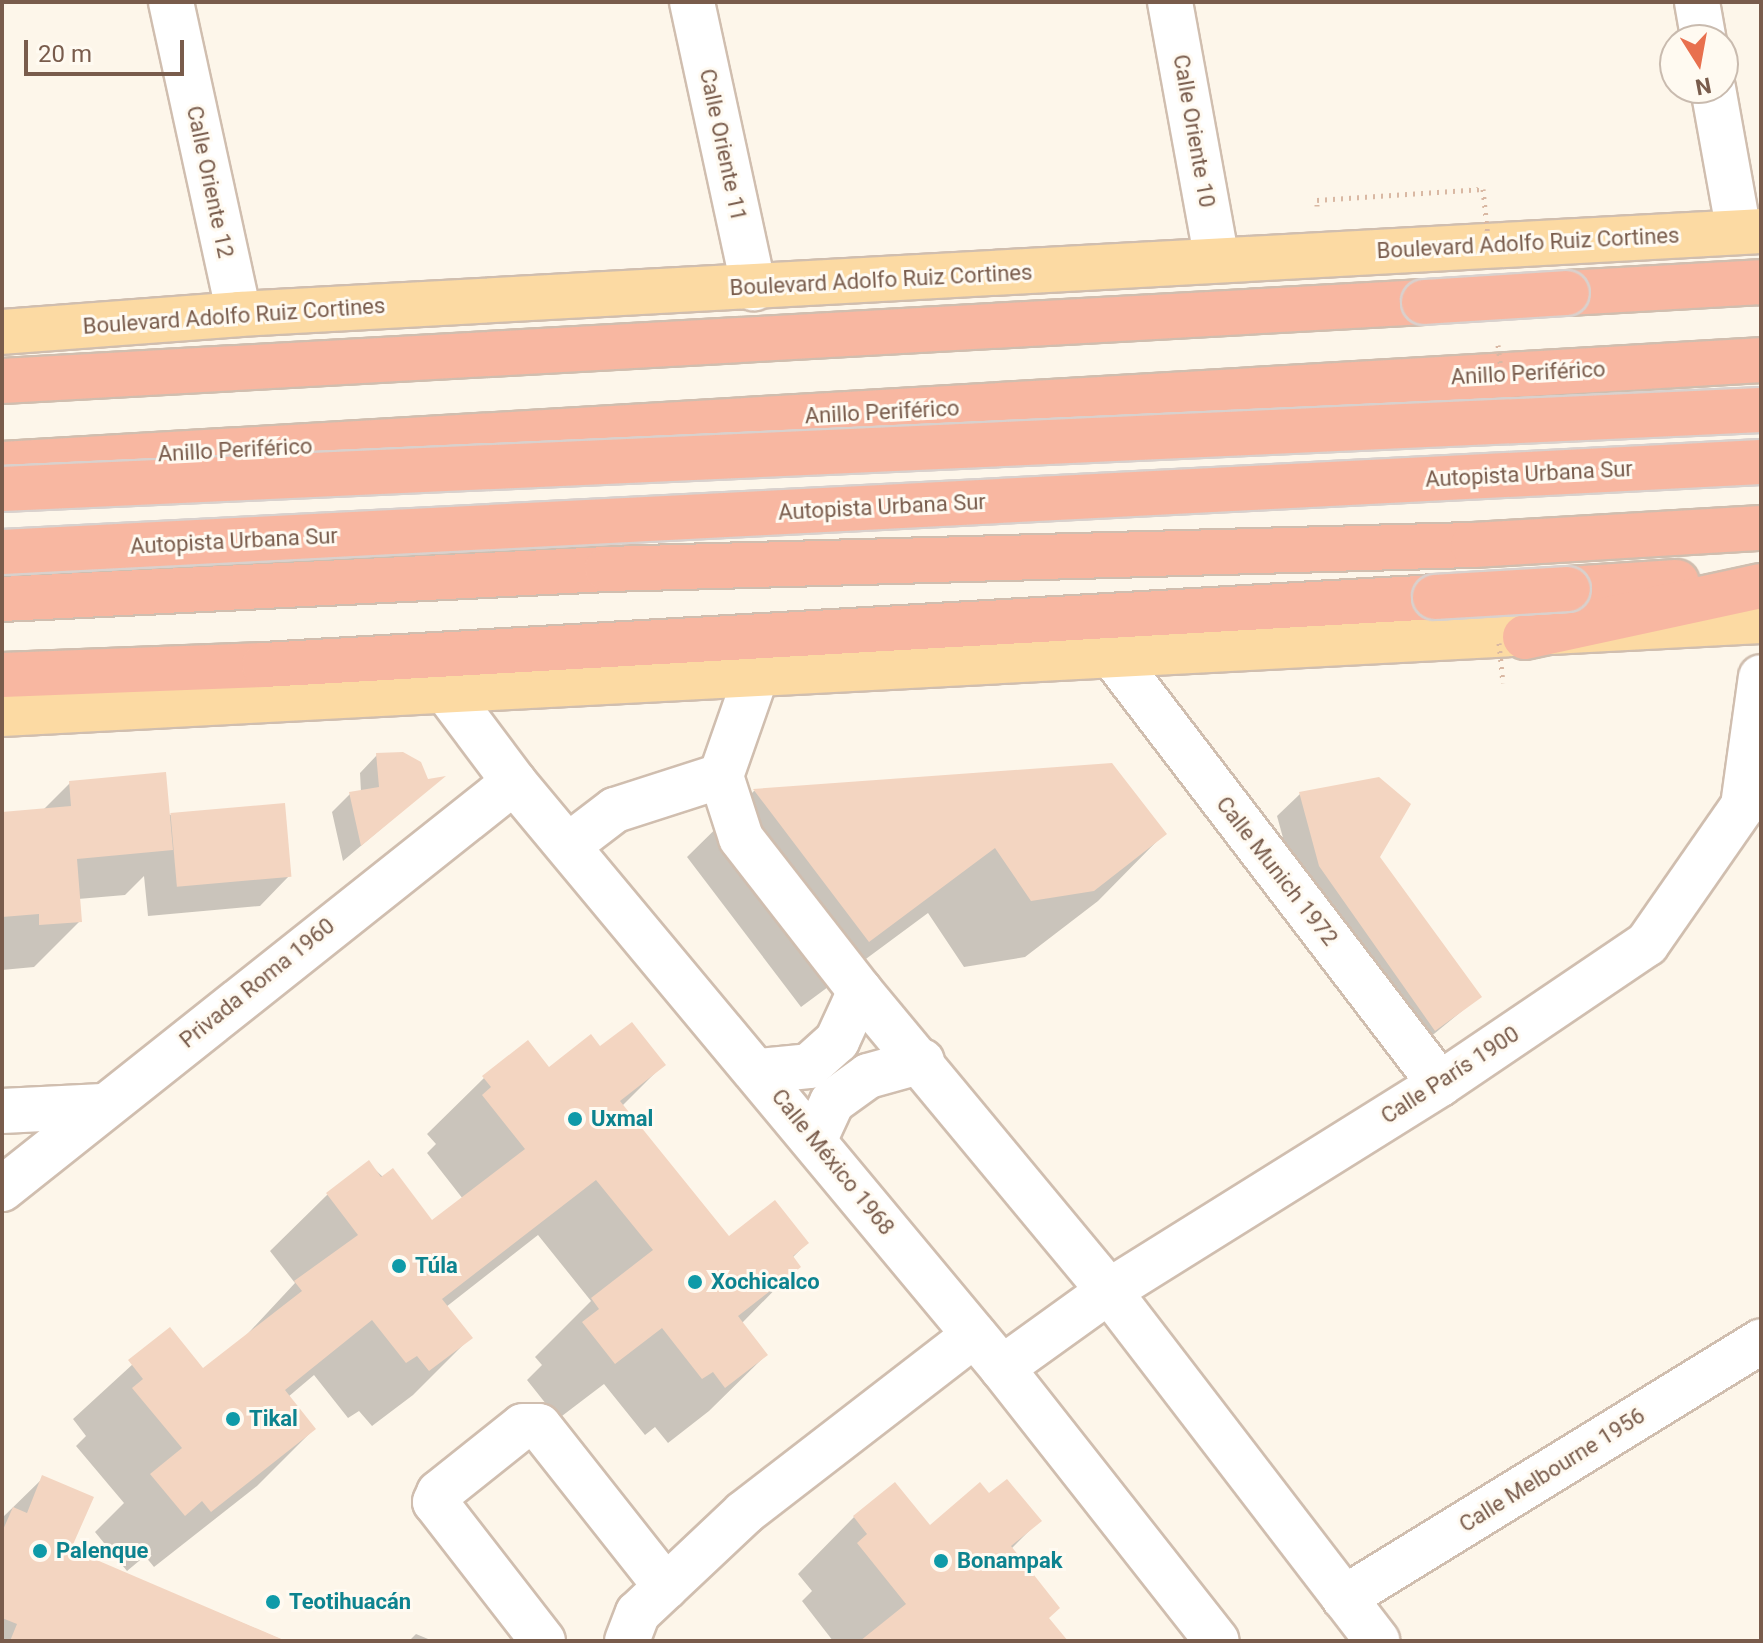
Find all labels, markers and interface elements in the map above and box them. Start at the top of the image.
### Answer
scale bar [28,24,188,74]
north arrow [1659,24,1739,104]
text: 20 m [38,40,92,68]
street label: Calle Oriente 10 [1168,52,1220,210]
street label: Calle Oriente 11 [694,66,752,224]
text: N [1693,72,1713,100]
street label: Calle Oriente 12 [181,103,239,261]
street label: Boulevard Adolfo Ruiz Cortines [1376,222,1680,264]
street label: Boulevard Adolfo Ruiz Cortines [729,259,1033,301]
street label: Boulevard Adolfo Ruiz Cortines [82,292,386,340]
street label: Anillo Periférico [1450,356,1606,390]
street label: Anillo Periférico [804,395,960,429]
street label: Anillo Periférico [157,433,313,467]
street label: Autopista Urbana Sur [1425,455,1633,493]
street label: Autopista Urbana Sur [778,488,986,526]
street label: Autopista Urbana Sur [130,522,338,560]
street label: Calle Munich 1972 [1211,791,1343,951]
street label: Privada Roma 1960 [174,913,340,1053]
street label: Calle París 1900 [1376,1021,1524,1129]
street label: Calle México 1968 [766,1084,900,1240]
place label: Uxmal [591,1106,653,1132]
marker: Uxmal [566,1110,584,1128]
place label: Túla [415,1253,458,1279]
marker: Túla [390,1257,408,1275]
place label: Xochicalco [711,1269,820,1295]
marker: Xochicalco [686,1273,704,1291]
street label: Calle Melbourne 1956 [1454,1402,1650,1538]
place label: Tikal [249,1406,298,1432]
marker: Tikal [224,1410,242,1428]
place label: Palenque [56,1538,148,1564]
marker: Palenque [31,1542,49,1560]
place label: Bonampak [957,1548,1063,1574]
marker: Bonampak [932,1552,950,1570]
place label: Teotihuacán [289,1589,411,1615]
marker: Teotihuacán [264,1593,282,1611]

